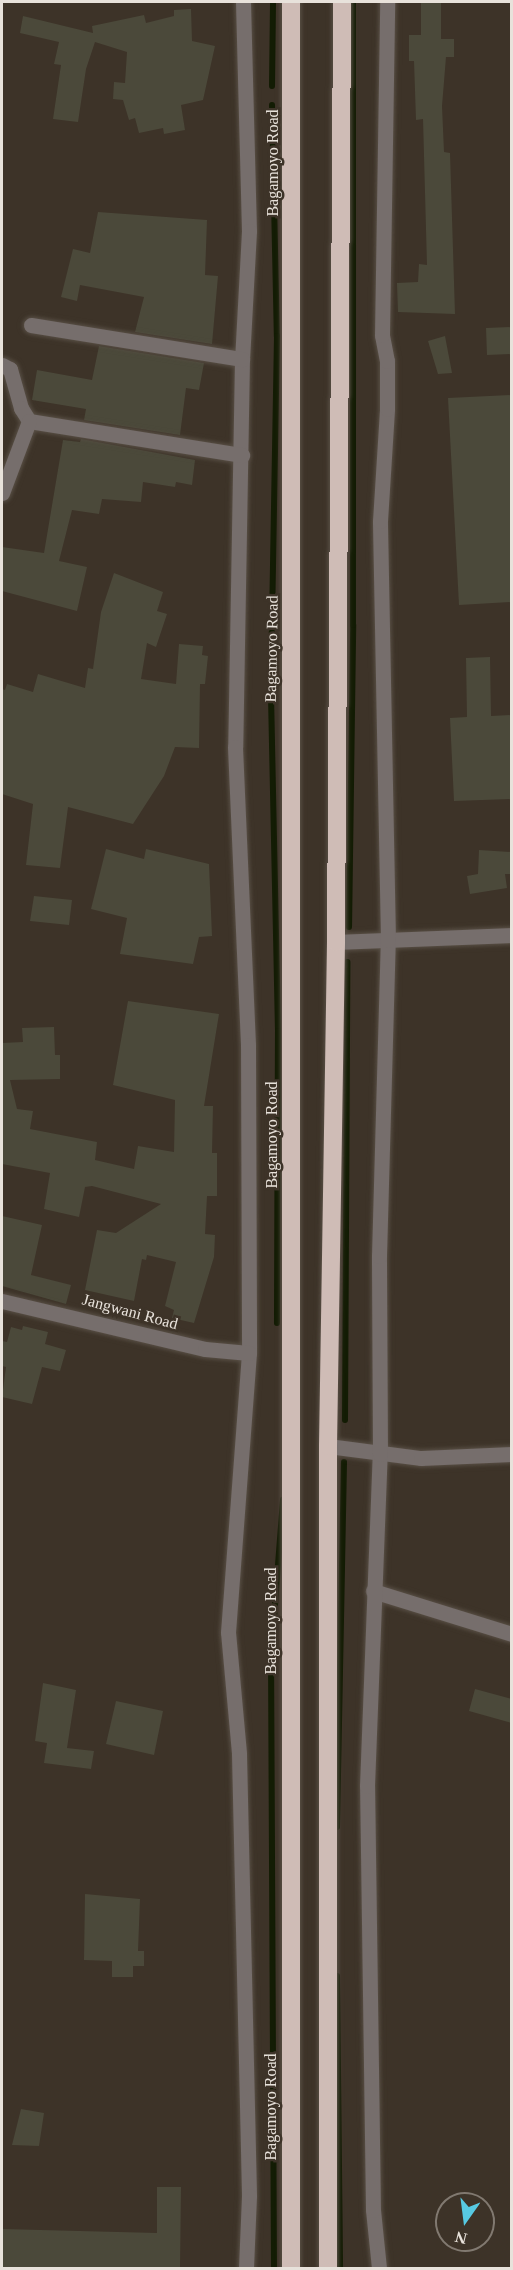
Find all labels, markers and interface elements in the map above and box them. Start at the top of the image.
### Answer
street label: Bagamoyo Road [263,109,283,217]
street label: Bagamoyo Road [261,595,283,703]
street label: Bagamoyo Road [262,1081,282,1189]
street label: Jangwani Road [80,1290,180,1334]
street label: Bagamoyo Road [261,1567,281,1675]
street label: Bagamoyo Road [261,2053,281,2161]
north arrow [435,2192,495,2252]
text: N [453,2228,469,2248]

